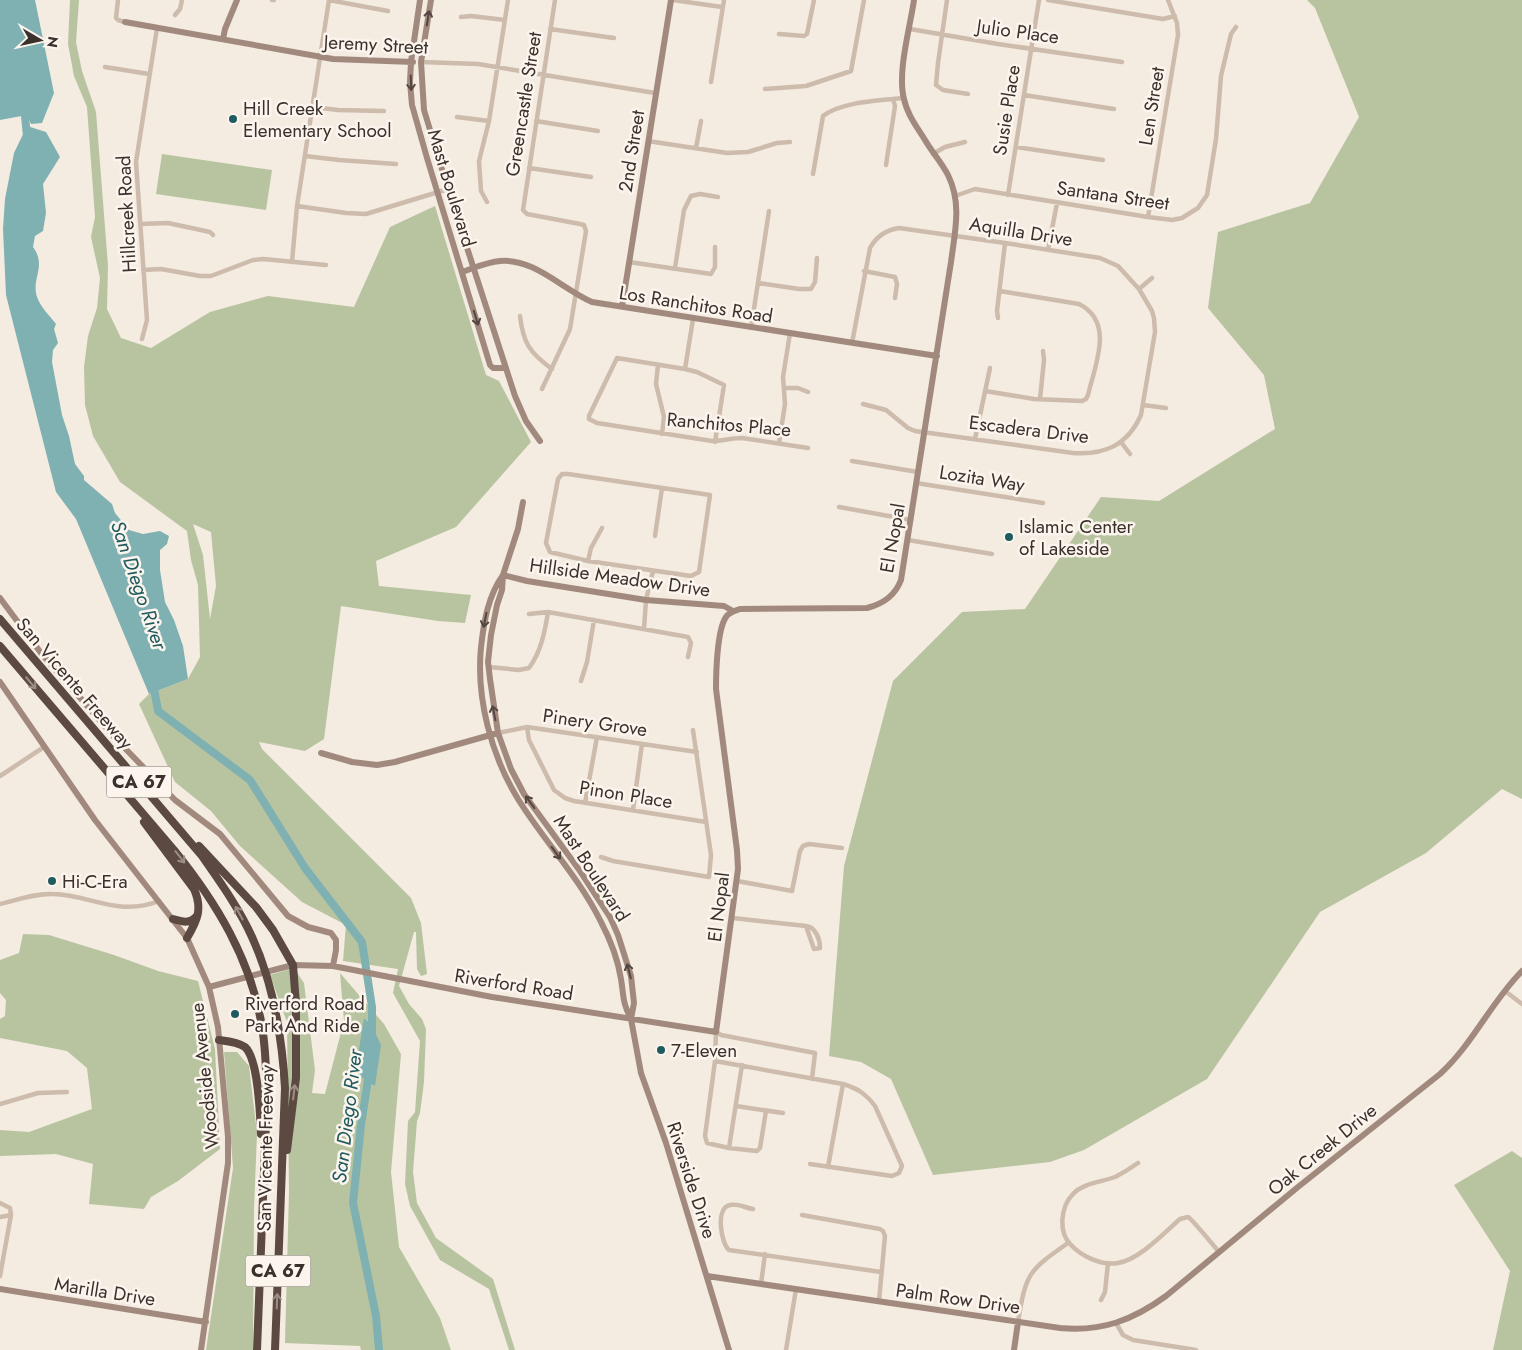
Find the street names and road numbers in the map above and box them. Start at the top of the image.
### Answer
street label: Julio Place [972,12,1061,51]
street label: Jeremy Street [320,28,429,61]
street label: Greencastle Street [499,29,548,178]
street label: Susie Place [986,63,1027,157]
street label: Len Street [1132,64,1171,147]
street label: 2nd Street [612,108,651,194]
street label: Mast Boulevard [421,126,482,250]
street label: Hillcreek Road [110,155,143,273]
street label: Santana Street [1055,174,1171,217]
street label: Aquilla Drive [967,210,1075,253]
street label: Los Ranchitos Road [617,279,775,330]
street label: Ranchitos Place [666,406,793,443]
street label: Escadera Drive [967,409,1091,450]
street label: Lozita Way [937,458,1027,499]
street label: El Nopal [873,501,912,575]
street label: Hillside Meadow Drive [528,551,712,604]
street label: San Vicente Freeway [10,612,140,756]
street label: Pinery Grove [541,702,649,743]
road number: CA 67 [106,766,172,798]
street label: Pinon Place [577,774,675,815]
street label: Mast Boulevard [547,810,636,927]
street label: El Nopal [701,871,736,943]
street label: Riverford Road [453,962,575,1007]
street label: Woodside Avenue [183,1001,226,1150]
street label: San Vicente Freeway [251,1064,280,1232]
street label: Oak Creek Drive [1262,1097,1383,1202]
street label: Riverside Drive [660,1118,723,1242]
road number: CA 67 [246,1256,310,1286]
street label: Marilla Drive [53,1270,158,1313]
street label: Palm Row Drive [894,1276,1022,1321]

